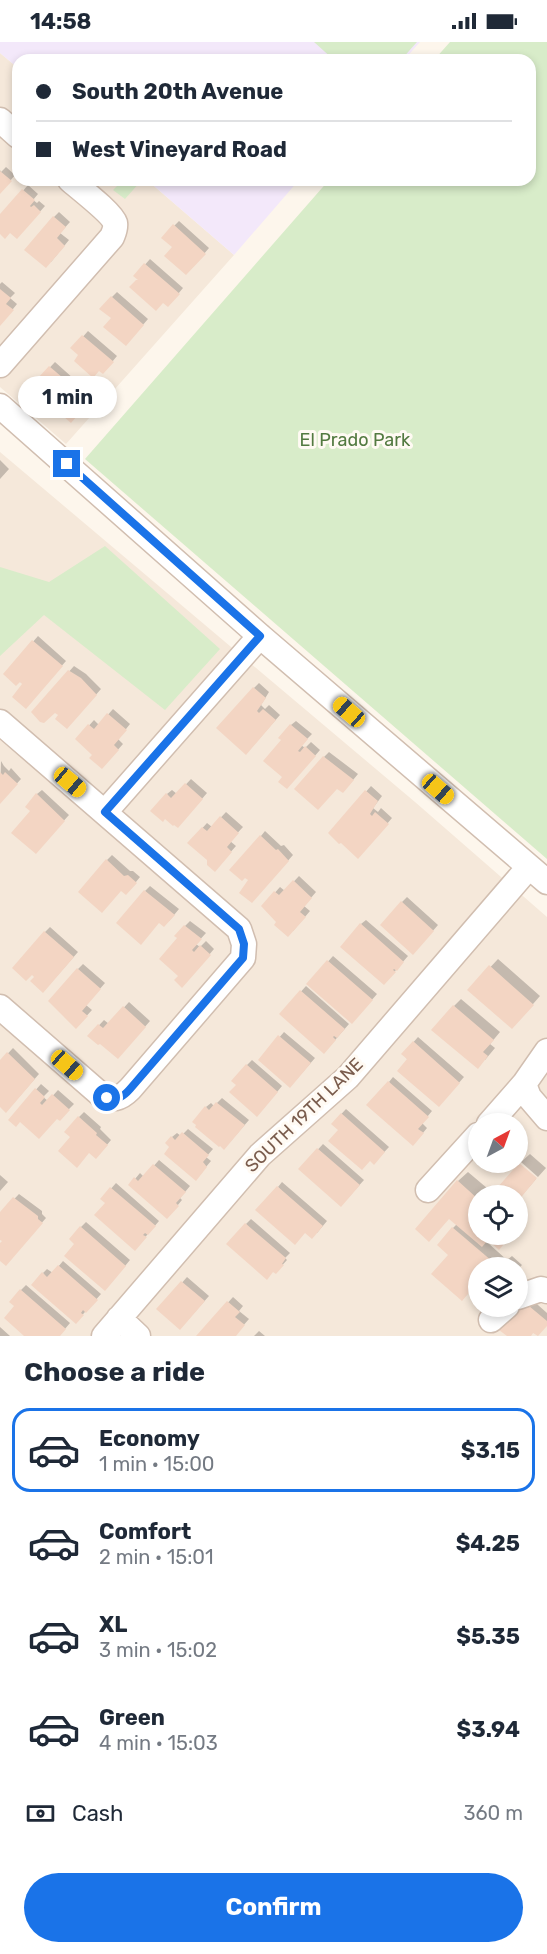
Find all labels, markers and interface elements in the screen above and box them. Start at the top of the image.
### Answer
text: 14:58 [30,8,92,35]
text: South 20th Avenue [72,78,283,105]
text: West Vineyard Road [72,136,287,163]
callout: 1 min [17,377,116,419]
text: 1 min [42,385,93,409]
park label: El Prado Park [300,429,411,451]
route end [53,450,80,477]
car [330,693,368,731]
car [50,764,90,800]
car [419,770,457,808]
car [48,1046,86,1084]
street label: SOUTH 19TH LANE [240,1053,368,1177]
route start [93,1084,120,1111]
north arrow [468,1113,528,1173]
map controls [468,1113,528,1317]
button: locate [468,1185,528,1245]
button: layers [468,1257,528,1317]
text: Choose a ride [24,1356,205,1388]
icon: car [27,1423,81,1477]
text: Economy [99,1425,200,1452]
text: $3.15 [461,1437,520,1464]
text: 1 min · 15:00 [99,1452,215,1476]
icon: car [27,1516,81,1570]
text: Comfort [99,1518,191,1545]
text: $4.25 [456,1530,520,1557]
text: 2 min · 15:01 [99,1545,214,1569]
icon: car [27,1609,81,1663]
text: XL [99,1611,127,1638]
text: $5.35 [456,1623,520,1650]
text: 3 min · 15:02 [99,1638,217,1662]
icon: car [27,1702,81,1756]
text: Green [99,1704,165,1731]
text: $3.94 [456,1716,520,1743]
text: 4 min · 15:03 [99,1731,218,1755]
icon: cash [24,1797,57,1830]
text: Cash [72,1800,123,1827]
text: 360 m [464,1801,523,1825]
button: Confirm [24,1873,523,1942]

